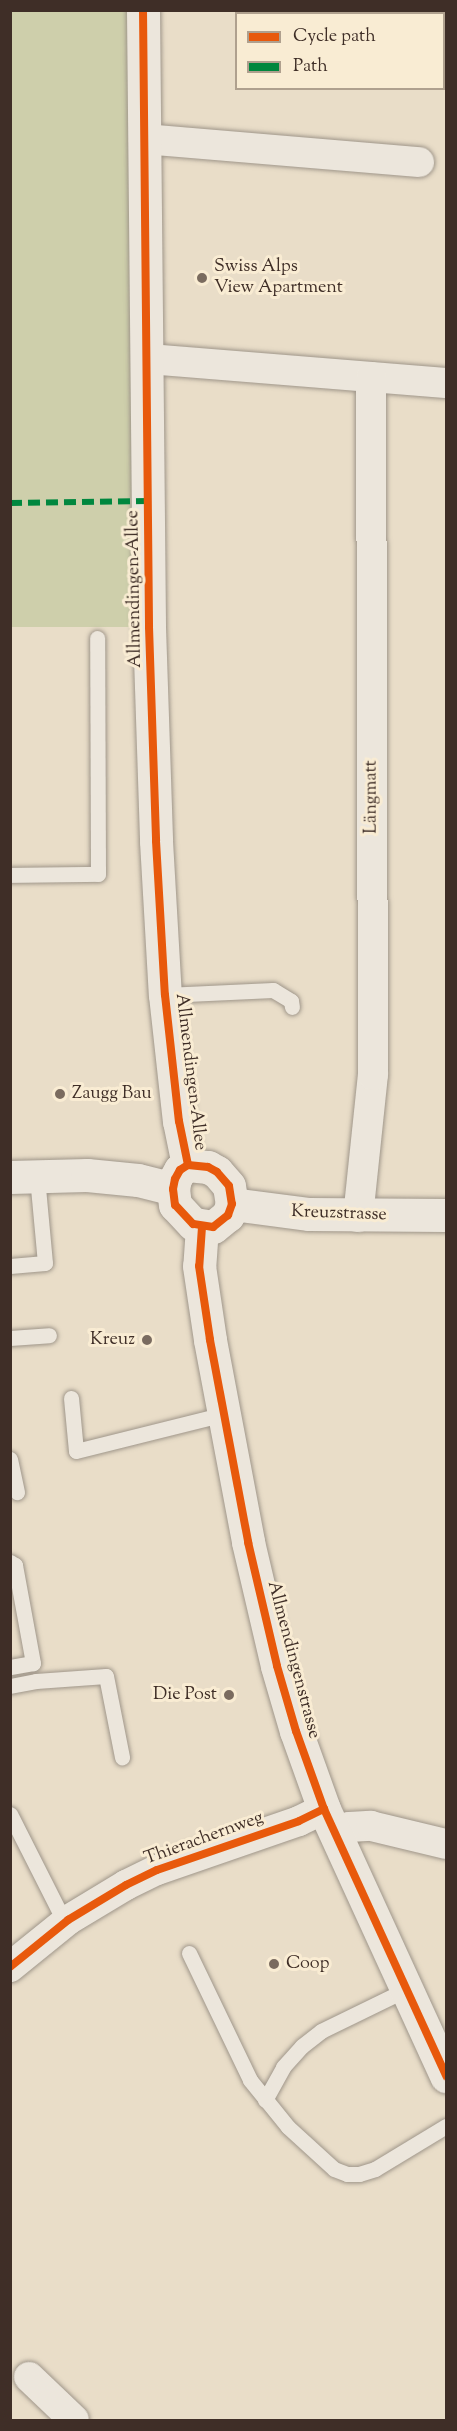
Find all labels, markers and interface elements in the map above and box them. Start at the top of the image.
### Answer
legend [235,12,445,90]
text: Cycle path [293,24,376,50]
text: Path [293,54,328,80]
place label: Swiss Alps View Apartment [214,257,343,300]
marker: Swiss Alps View Apartment [195,271,209,285]
street label: Allmendingen-Allee [123,510,147,668]
street label: Längmatt [361,760,383,834]
street label: Allmendingen-Allee [170,992,210,1152]
place label: Zaugg Bau [72,1083,152,1105]
marker: Zaugg Bau [53,1087,67,1101]
street label: Kreuzstrasse [291,1202,387,1226]
place label: Kreuz [90,1329,135,1351]
marker: Kreuz [140,1333,154,1347]
street label: Allmendingenstrasse [262,1579,324,1741]
place label: Die Post [153,1684,217,1706]
marker: Die Post [222,1688,236,1702]
street label: Thierachernweg [141,1807,267,1871]
place label: Coop [286,1953,330,1975]
marker: Coop [267,1957,281,1971]

